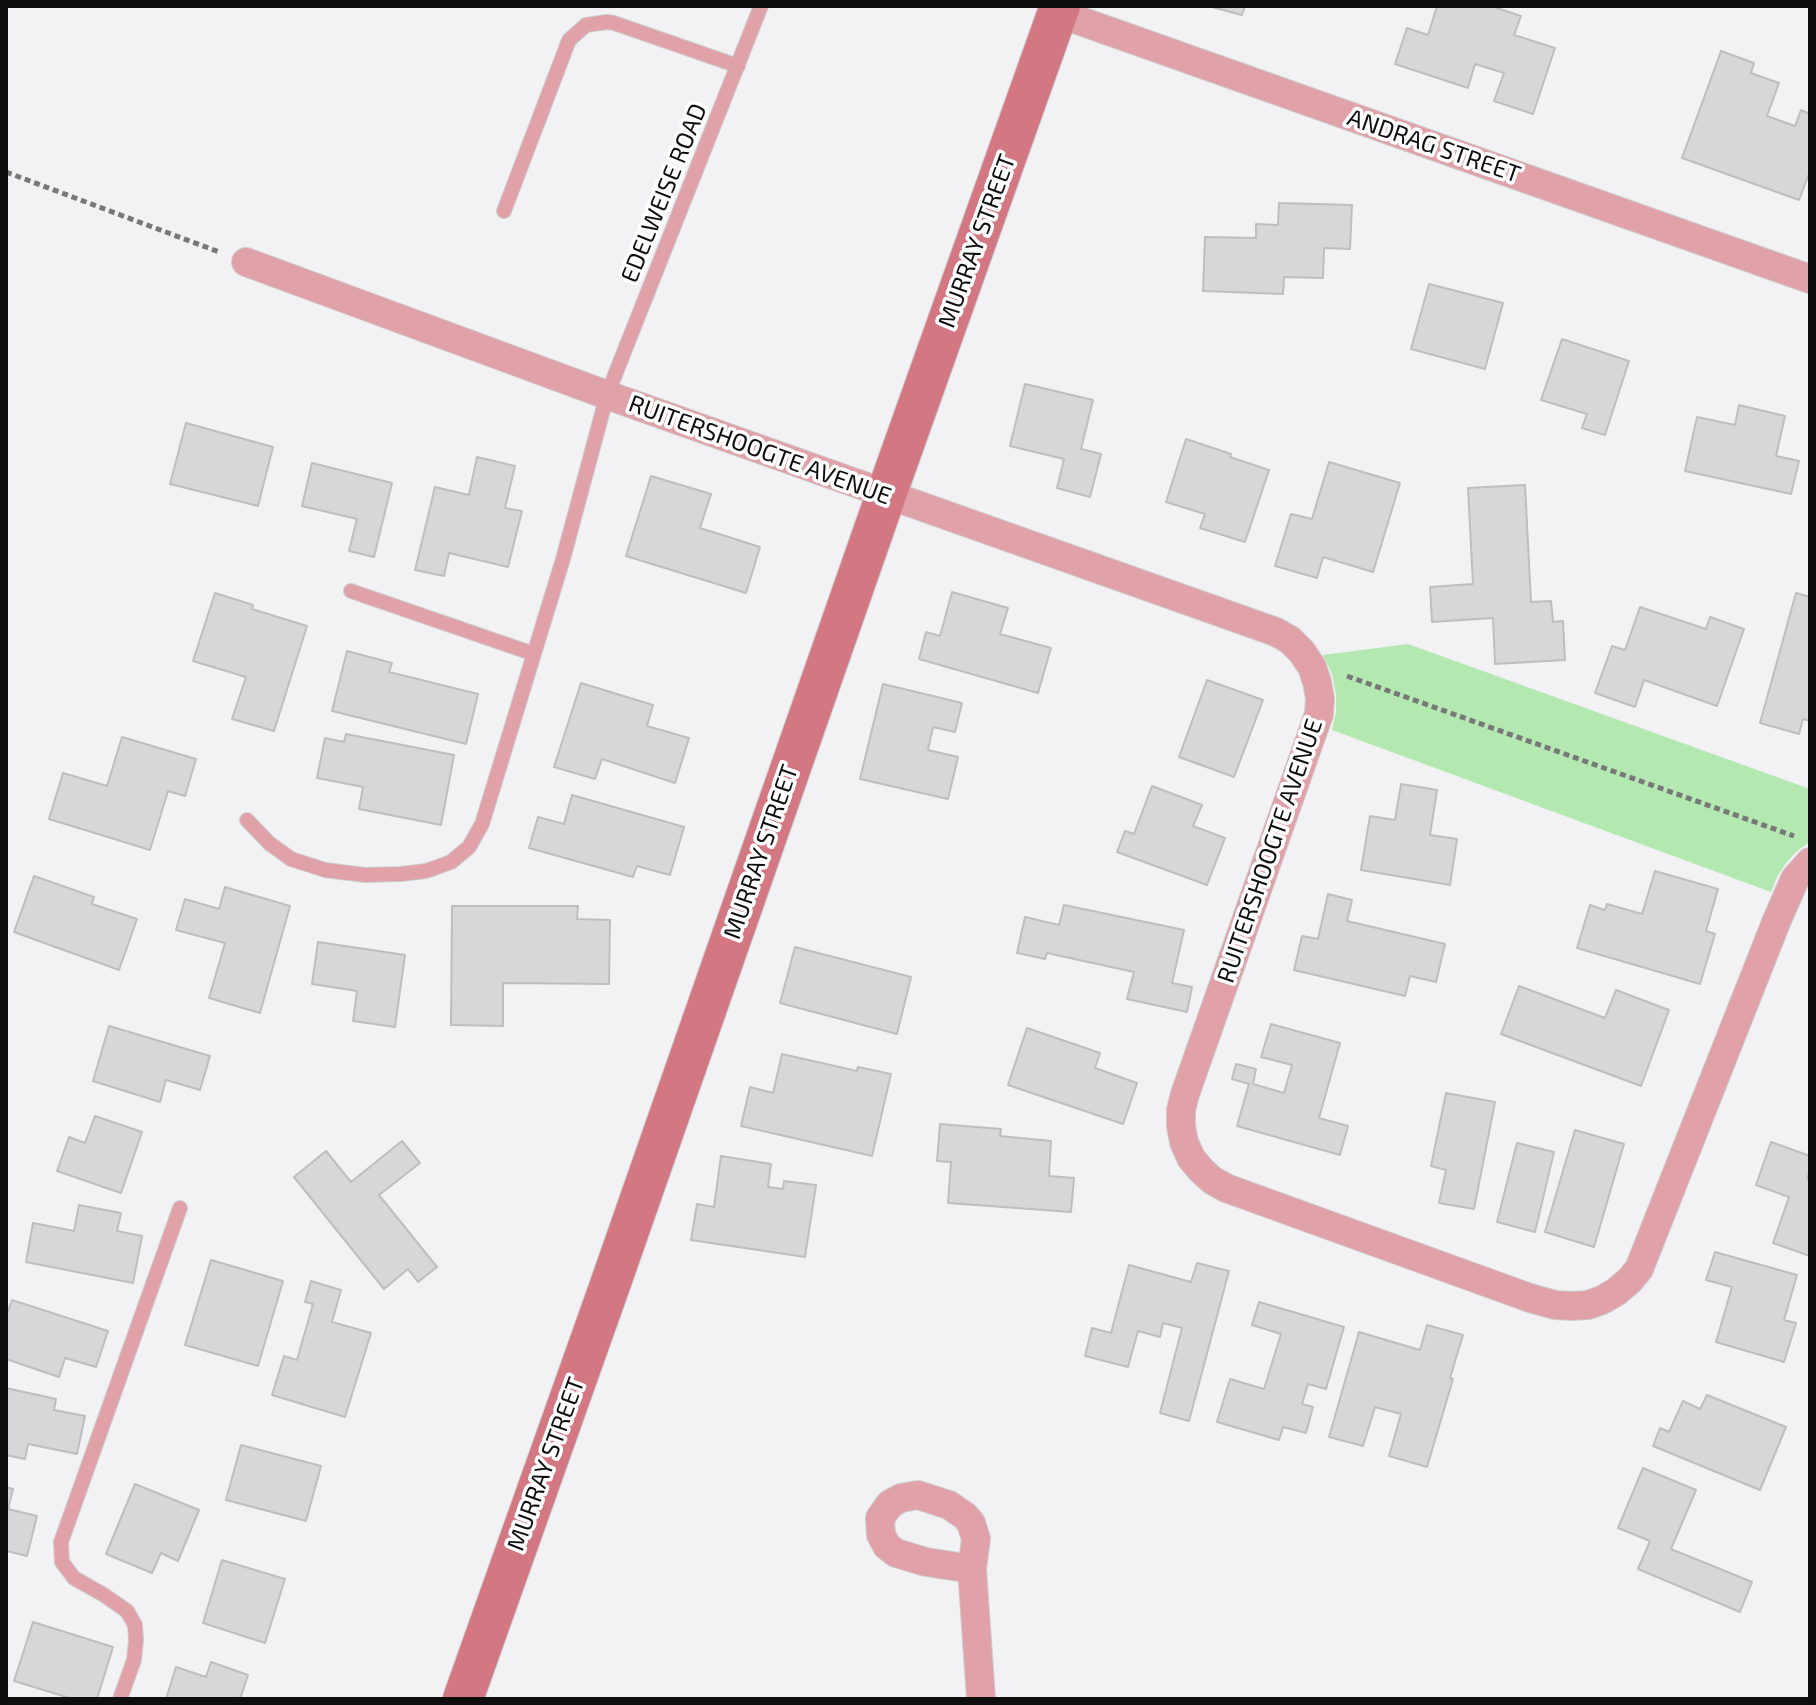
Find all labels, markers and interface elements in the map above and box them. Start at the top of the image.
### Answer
street label: EDELWEISE ROAD [615,99,713,287]
street label: ANDRAG STREET [1344,103,1524,189]
street label: MURRAY STREET [932,150,1022,332]
street label: RUITERSHOOGTE AVENUE [625,389,895,511]
street label: RUITERSHOOGTE AVENUE [1211,715,1329,987]
street label: MURRAY STREET [718,761,804,943]
street label: MURRAY STREET [501,1373,591,1555]

